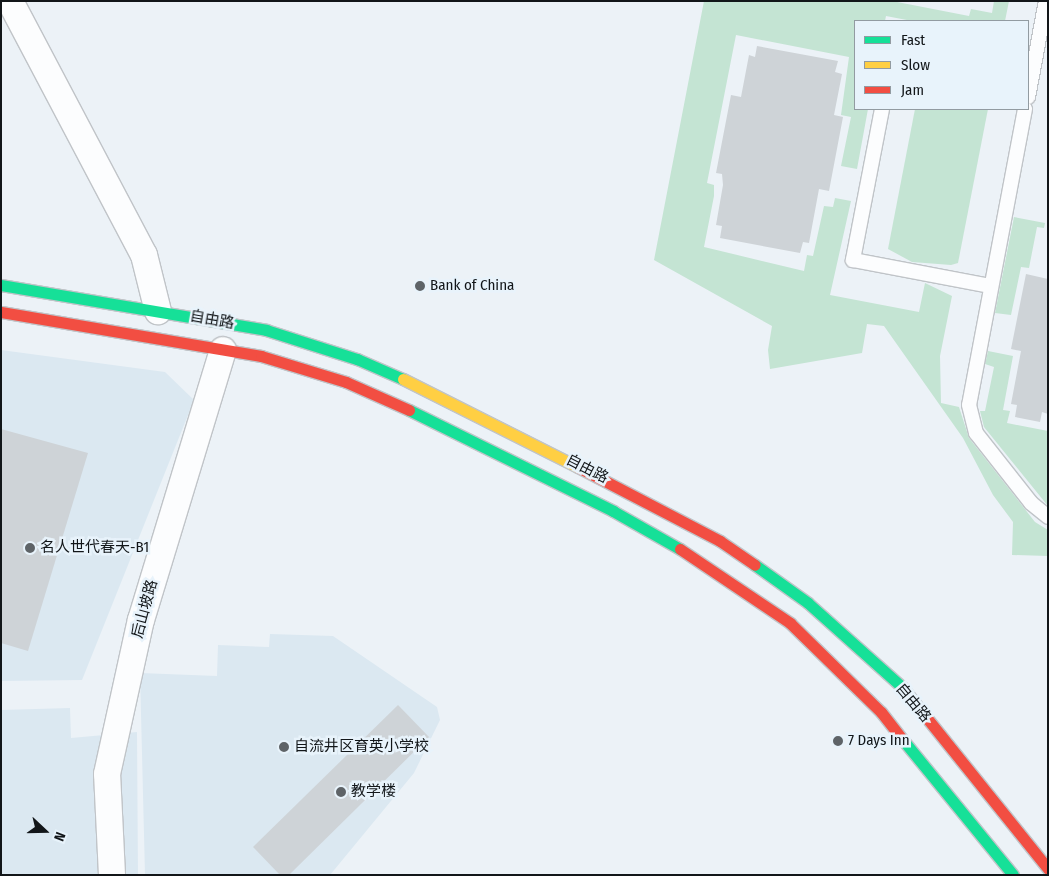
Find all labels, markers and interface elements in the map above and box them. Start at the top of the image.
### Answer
legend [854,20,1029,110]
text: Fast [901,31,925,49]
text: Slow [901,56,930,74]
text: Jam [901,81,924,99]
place label: Bank of China [430,277,514,295]
marker: Bank of China [414,280,426,292]
street label: 自由路 [188,307,236,333]
street label: 自由路 [563,451,611,487]
place label: 名人世代春天-B1 [40,539,149,557]
marker: 名人世代春天-B1 [24,542,36,554]
street label: 后山坡路 [129,578,161,640]
street label: 自由路 [892,680,934,726]
place label: 7 Days Inn [848,732,910,750]
marker: 7 Days Inn [832,735,844,747]
place label: 自流井区育英小学校 [294,738,429,756]
marker: 自流井区育英小学校 [278,741,290,753]
place label: 教学楼 [351,783,396,801]
marker: 教学楼 [335,786,347,798]
north arrow [20,806,70,856]
text: N [50,830,69,844]

